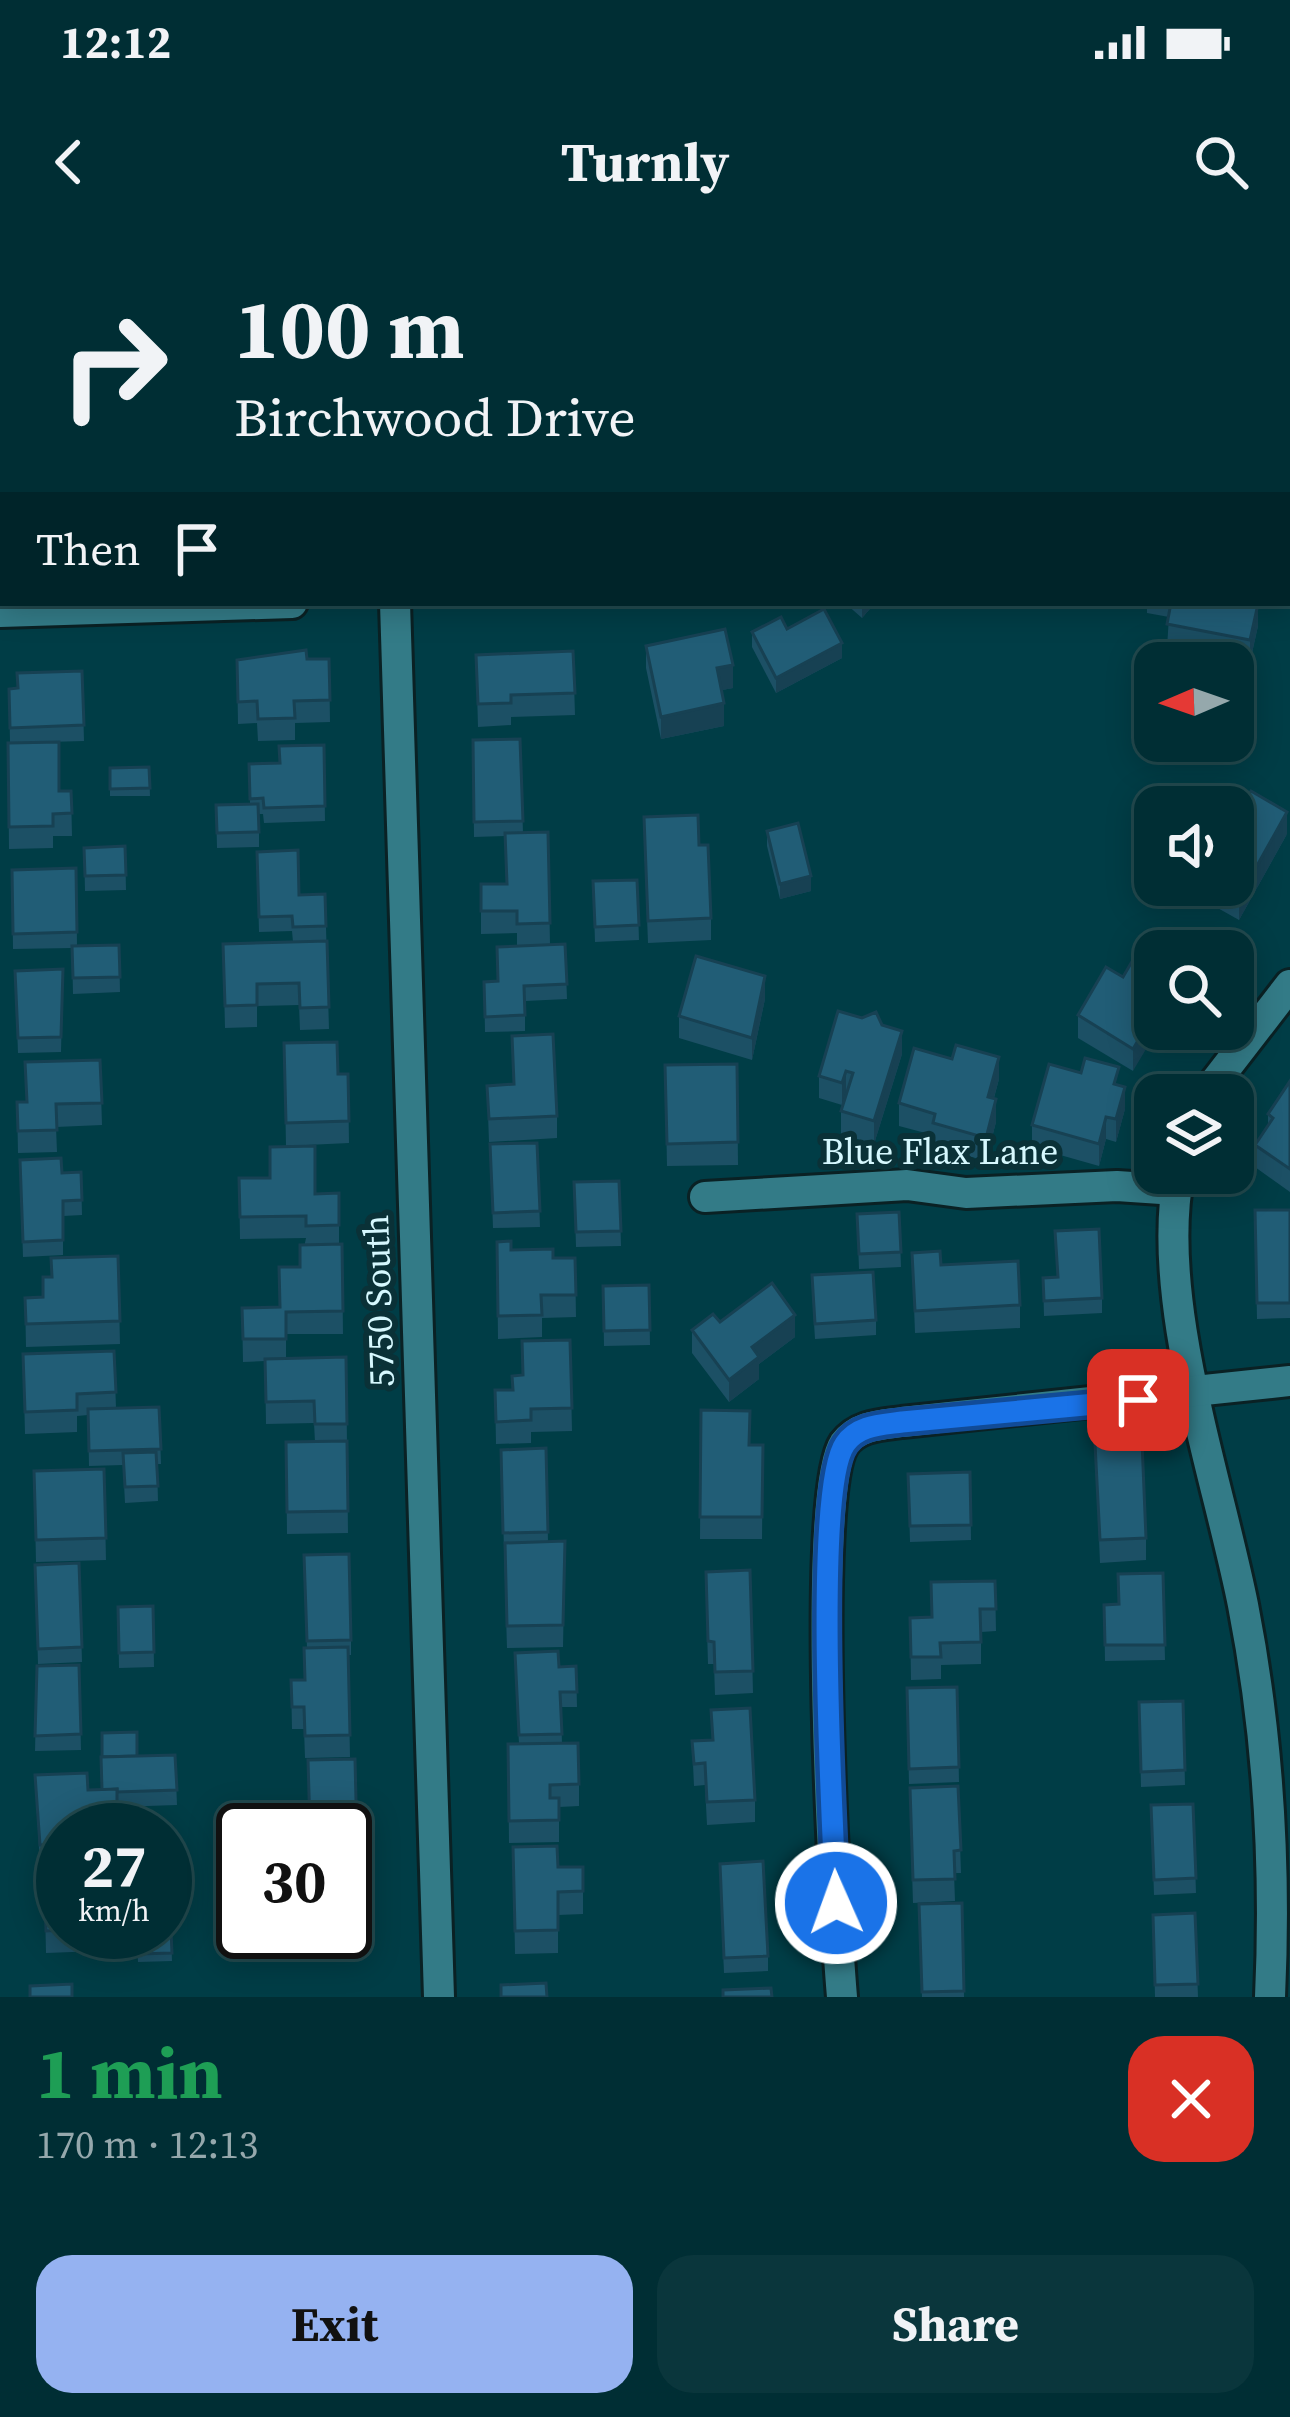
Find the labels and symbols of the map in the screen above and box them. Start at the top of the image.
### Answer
north arrow [1134,642,1254,762]
street label: Blue Flax Lane [822,1127,1058,1176]
street label: 5750 South [351,1214,406,1388]
pin [1087,1349,1189,1451]
speed limit sign: 30 [216,1803,372,1959]
position arrow [773,1840,899,1966]

